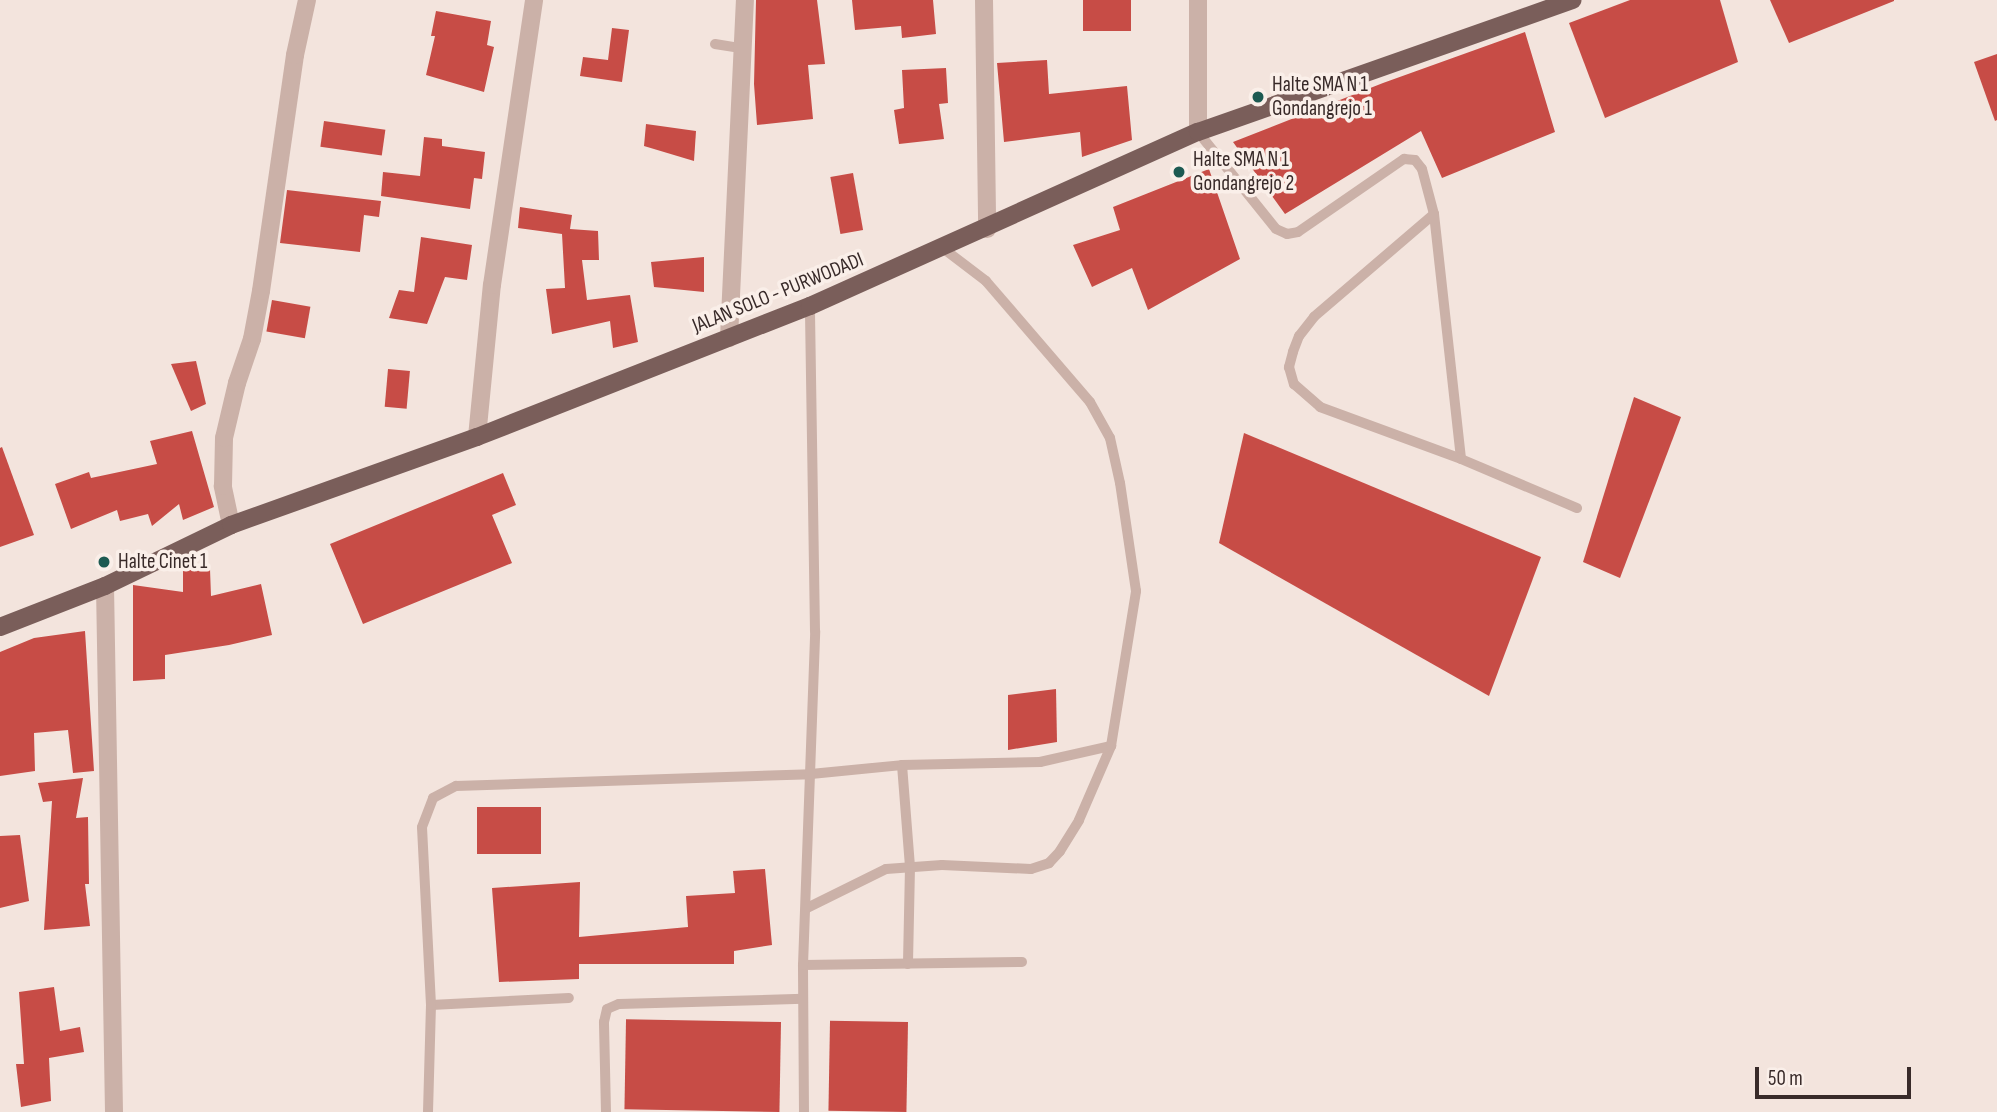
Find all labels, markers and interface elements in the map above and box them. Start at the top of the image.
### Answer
place label: Halte SMA N 1 Gondangrejo 1 [1272,72,1372,122]
marker: Halte SMA N 1 Gondangrejo 1 [1250,89,1266,105]
place label: Halte SMA N 1 Gondangrejo 2 [1193,147,1294,197]
marker: Halte SMA N 1 Gondangrejo 2 [1171,164,1187,180]
street label: JALAN SOLO - PURWODADI [689,247,867,339]
place label: Halte Cinet 1 [118,549,207,575]
marker: Halte Cinet 1 [96,554,112,570]
scale bar [1759,1052,1915,1096]
text: 50 m [1768,1066,1803,1091]

